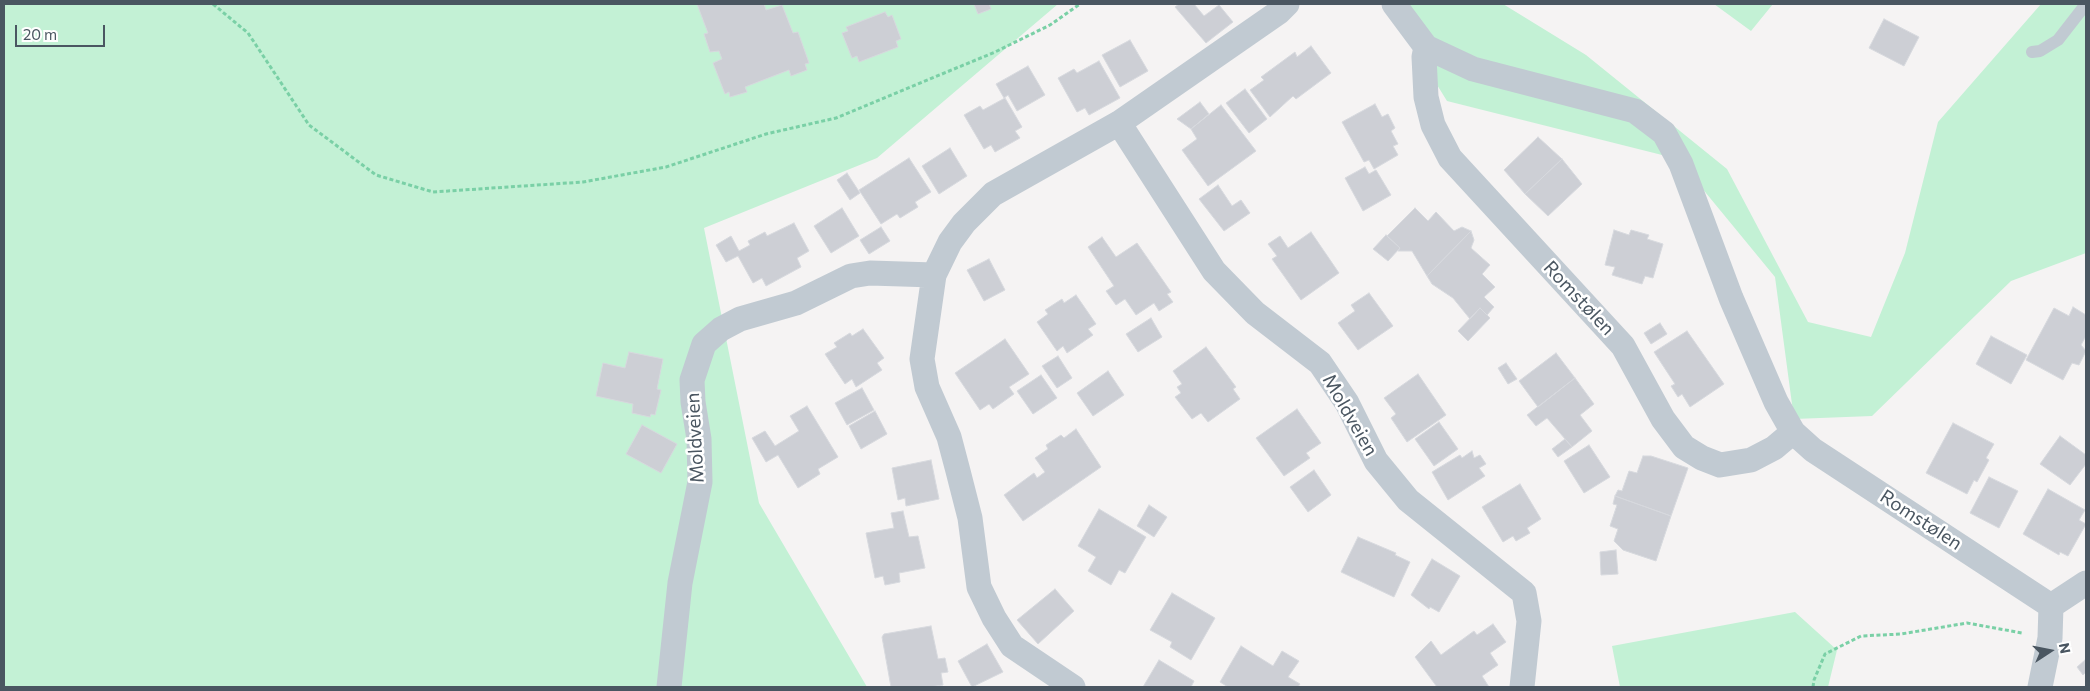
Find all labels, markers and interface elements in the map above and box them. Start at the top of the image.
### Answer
scale bar [18,15,108,47]
text: 20 m [23,25,57,43]
street label: Romstølen [1539,256,1619,340]
street label: Moldveien [1317,370,1383,460]
street label: Moldveien [681,392,709,484]
street label: Romstølen [1876,485,1966,555]
north arrow [2025,626,2075,676]
text: N [2056,641,2075,655]

